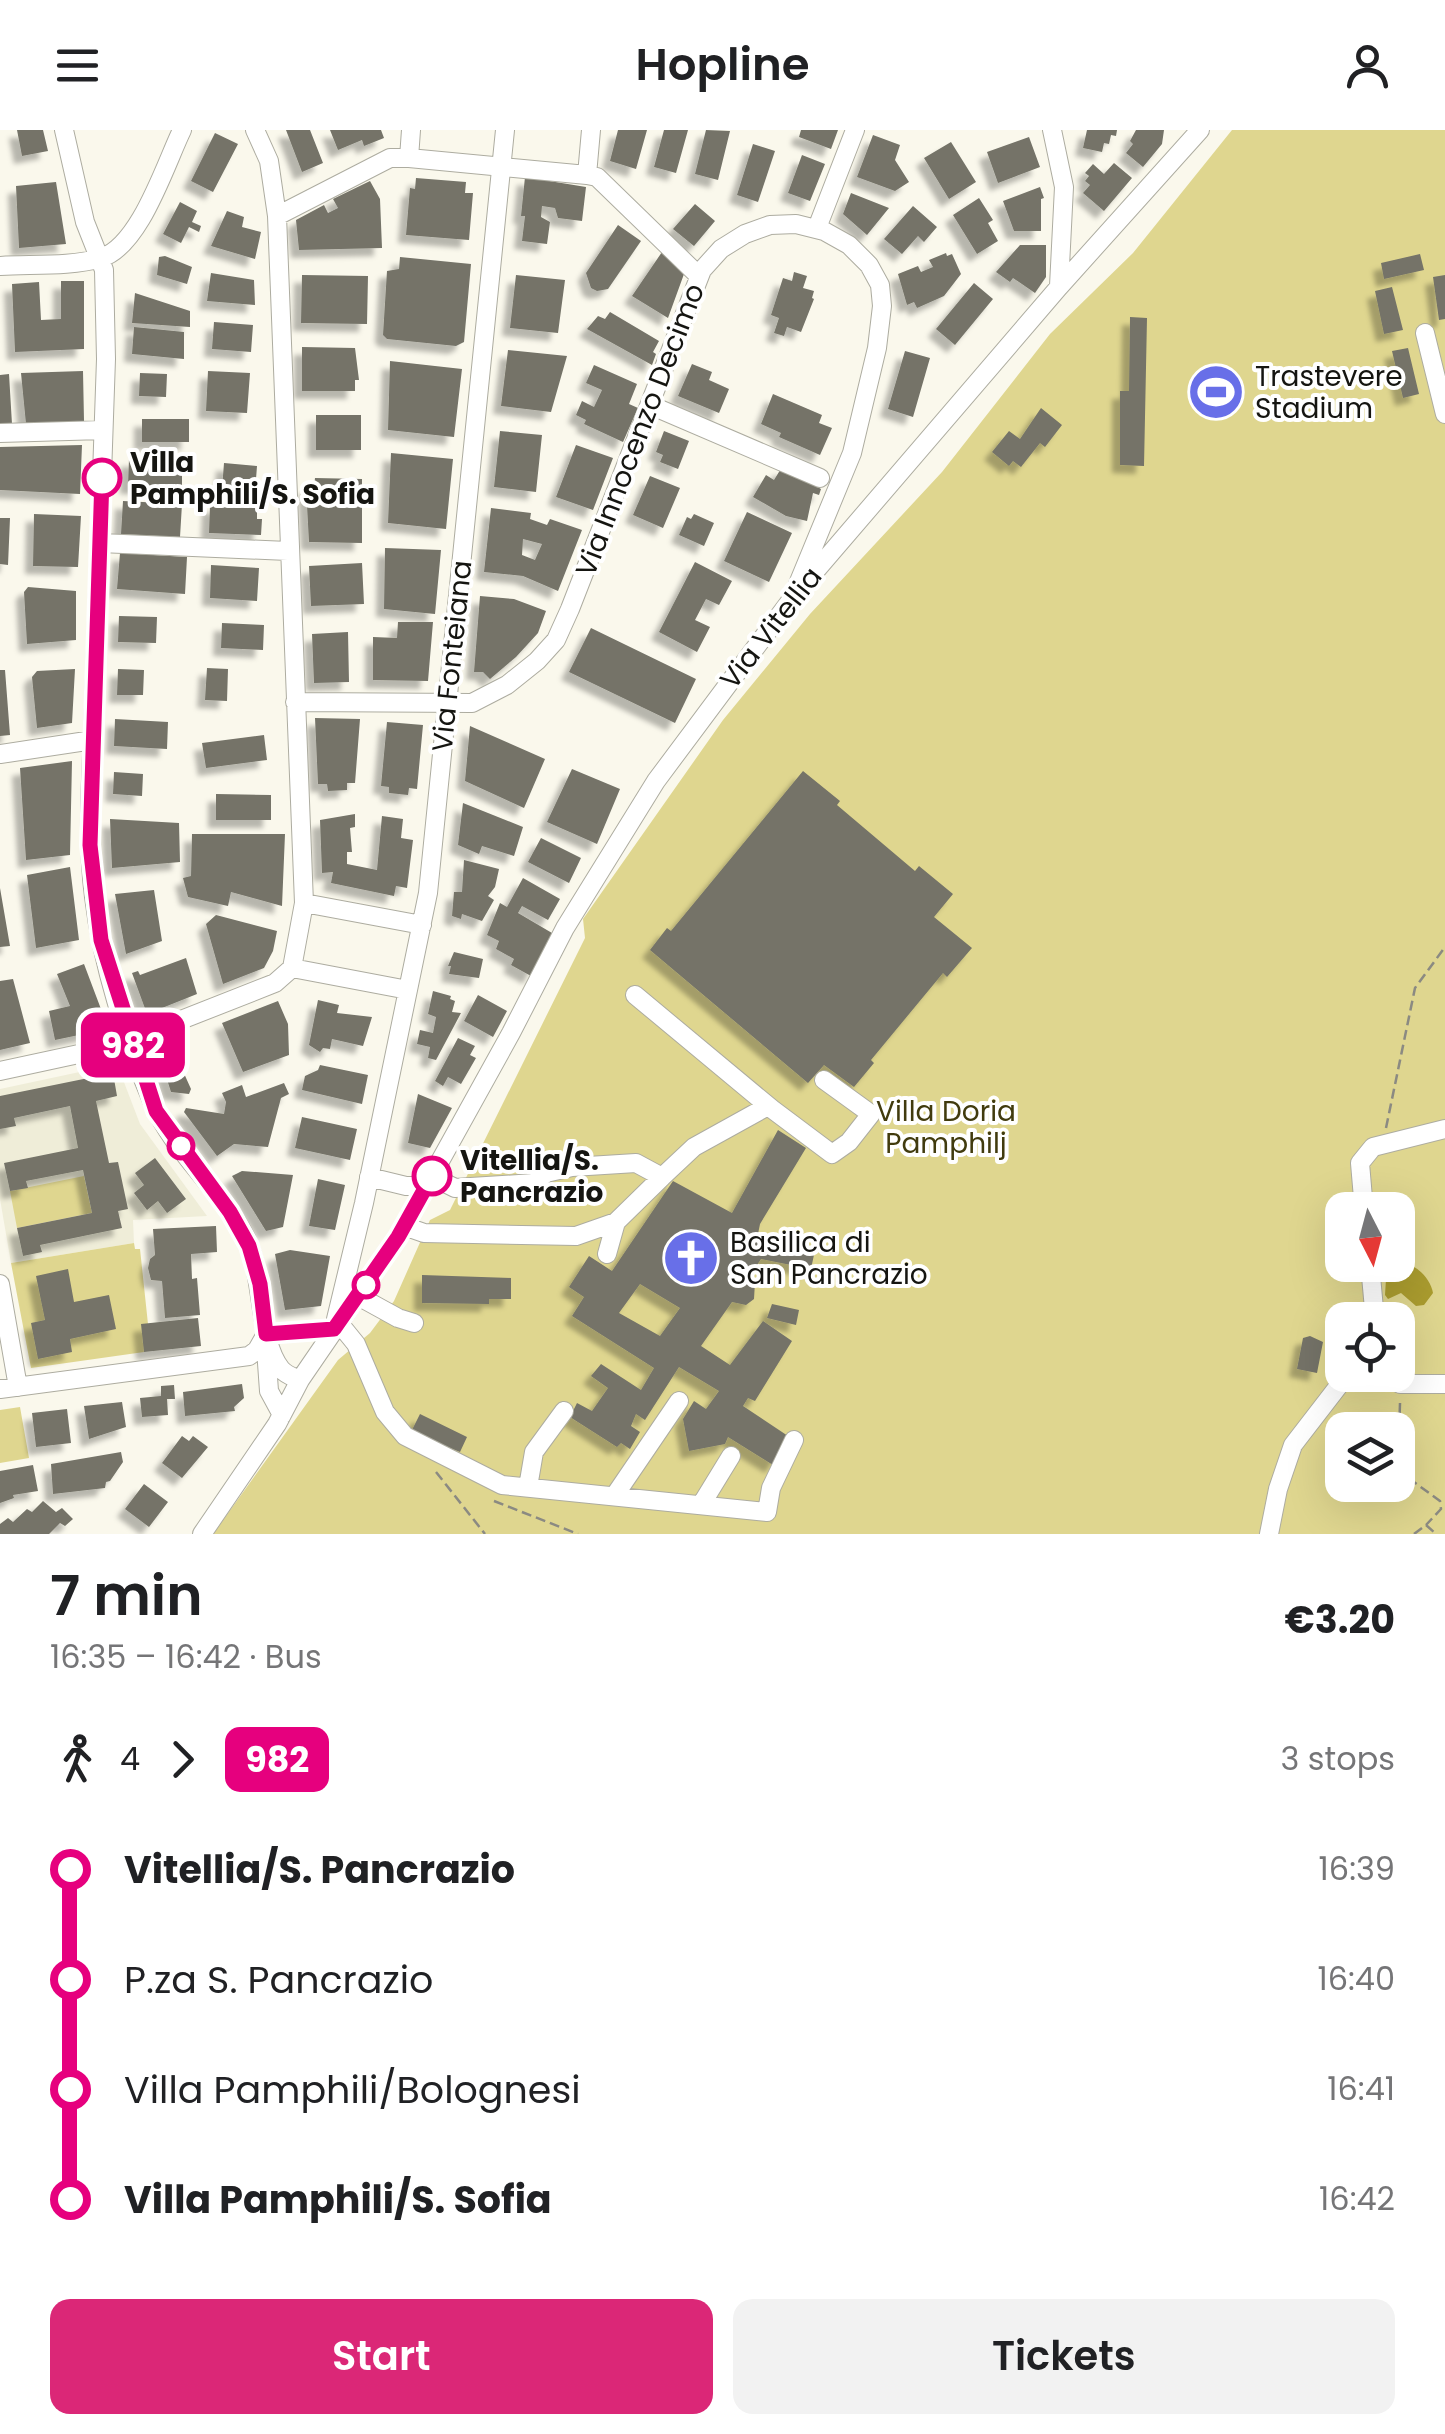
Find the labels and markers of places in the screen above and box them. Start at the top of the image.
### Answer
place label: Trastevere Stadium [1255,357,1403,428]
sports icon: Trastevere Stadium [1186,362,1246,422]
place label: Villa Pamphili/S. Sofia [130,443,375,514]
marker: Villa Pamphili/S. Sofia [83,459,121,497]
unlabelled marker [168,1133,194,1159]
place label: Vitellia/S. Pancrazio [460,1141,603,1212]
marker: Vitellia/S. Pancrazio [413,1157,451,1195]
place label: Basilica di San Pancrazio [730,1223,928,1294]
church icon: Basilica di San Pancrazio [661,1228,721,1288]
unlabelled marker [353,1272,379,1298]

